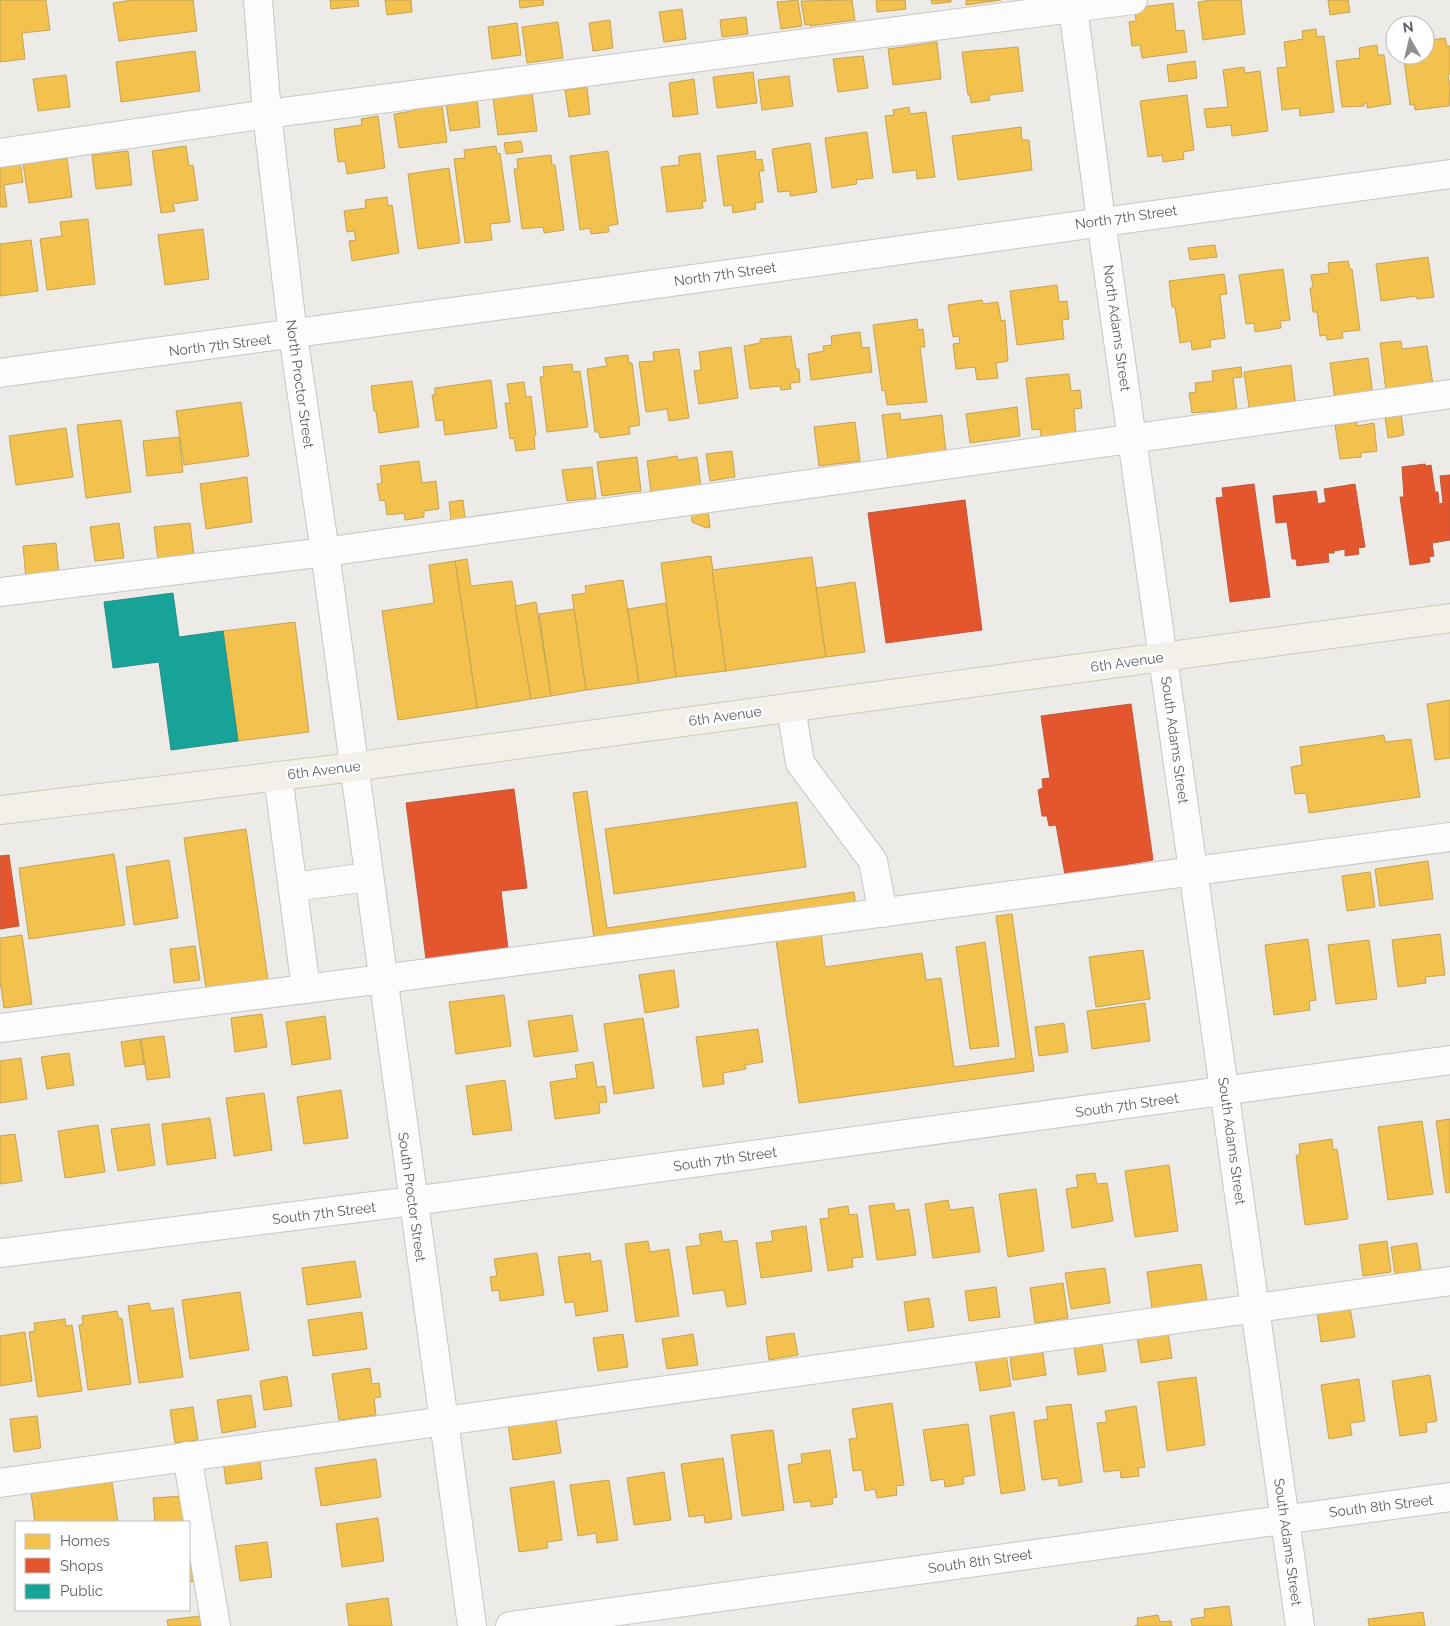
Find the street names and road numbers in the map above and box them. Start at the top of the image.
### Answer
street label: North 7th Street [1074,202,1178,232]
street label: North 7th Street [673,259,777,289]
street label: North Adams Street [1100,264,1134,393]
street label: North Proctor Street [283,319,317,450]
street label: North 7th Street [168,331,272,359]
street label: 6th Avenue [1089,649,1165,675]
street label: South Adams Street [1158,675,1192,805]
street label: 6th Avenue [687,703,763,729]
street label: 6th Avenue [287,758,361,782]
street label: South Adams Street [1215,1076,1249,1206]
street label: South 7th Street [1074,1090,1180,1120]
street label: South Proctor Street [395,1131,429,1263]
street label: South 7th Street [672,1144,778,1174]
street label: South 7th Street [271,1199,377,1227]
street label: South Adams Street [1271,1477,1305,1607]
street label: South 8th Street [1328,1492,1434,1520]
street label: South 8th Street [927,1546,1033,1576]

